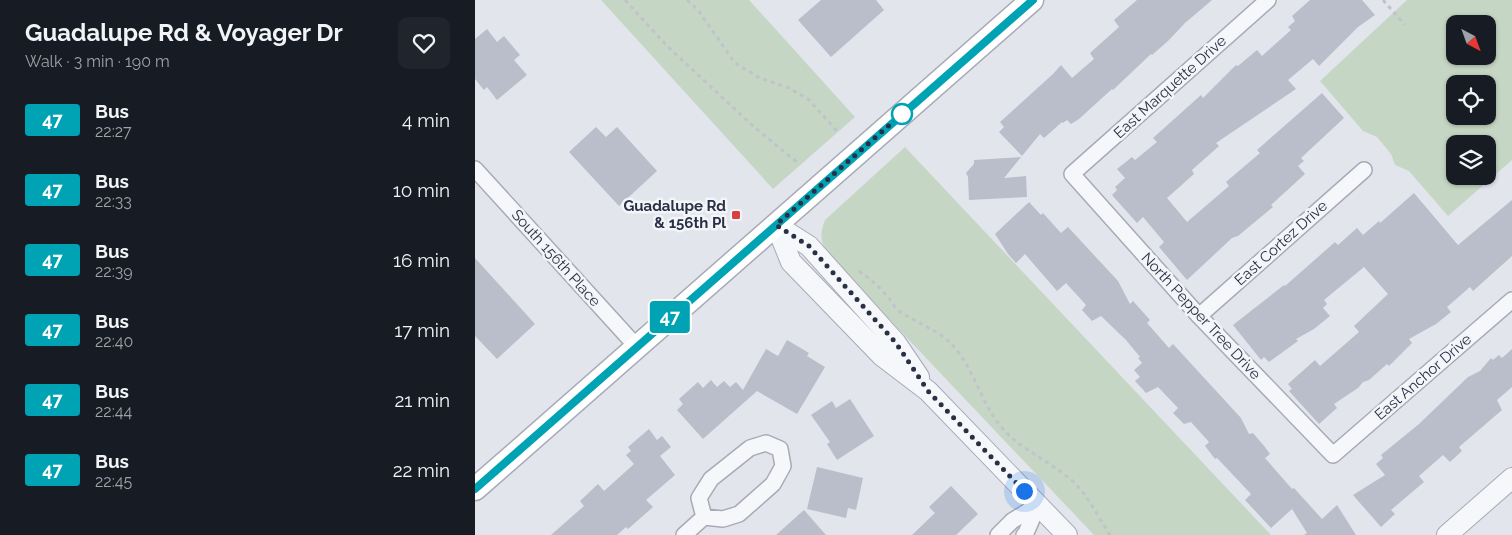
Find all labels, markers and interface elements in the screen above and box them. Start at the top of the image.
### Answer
north arrow [1446,15,1496,65]
map controls [1446,15,1496,185]
button: heart [398,17,450,69]
text: Guadalupe Rd & Voyager Dr [25,18,343,47]
street label: East Marquette Drive [1110,32,1230,142]
text: Walk · 3 min · 190 m [25,52,170,71]
button: locate [1446,75,1496,125]
text: Bus [95,100,129,122]
unlabelled marker [891,103,913,125]
text: 47 [42,109,63,130]
text: 4 min [402,109,450,131]
text: 22:27 [95,122,132,141]
button: layers [1446,135,1496,185]
text: Bus [95,170,129,192]
text: 47 [42,179,63,200]
text: 10 min [393,179,450,201]
text: 22:33 [95,192,132,211]
place label: Guadalupe Rd & 156th Pl [623,197,726,232]
street label: East Cortez Drive [1231,197,1331,289]
street label: South 156th Place [508,206,604,310]
marker: Guadalupe Rd & 156th Pl [730,209,742,221]
text: Bus [95,240,129,262]
text: 47 [42,249,63,270]
text: 16 min [393,249,450,271]
street label: North Pepper Tree Drive [1138,249,1265,383]
text: 22:39 [95,262,133,281]
line badge: 47 [647,301,693,333]
text: 47 [660,306,680,327]
text: Bus [95,310,129,332]
text: 47 [42,319,63,340]
text: 17 min [394,319,450,341]
street label: East Anchor Drive [1371,330,1475,424]
text: 22:40 [95,332,133,351]
text: Bus [95,380,129,402]
text: 47 [42,389,63,410]
text: 21 min [394,389,450,411]
text: 22:44 [95,402,132,421]
text: Bus [95,450,129,472]
text: 47 [42,459,63,480]
text: 22 min [393,459,450,481]
text: 22:45 [95,472,132,491]
your location [1012,479,1037,504]

